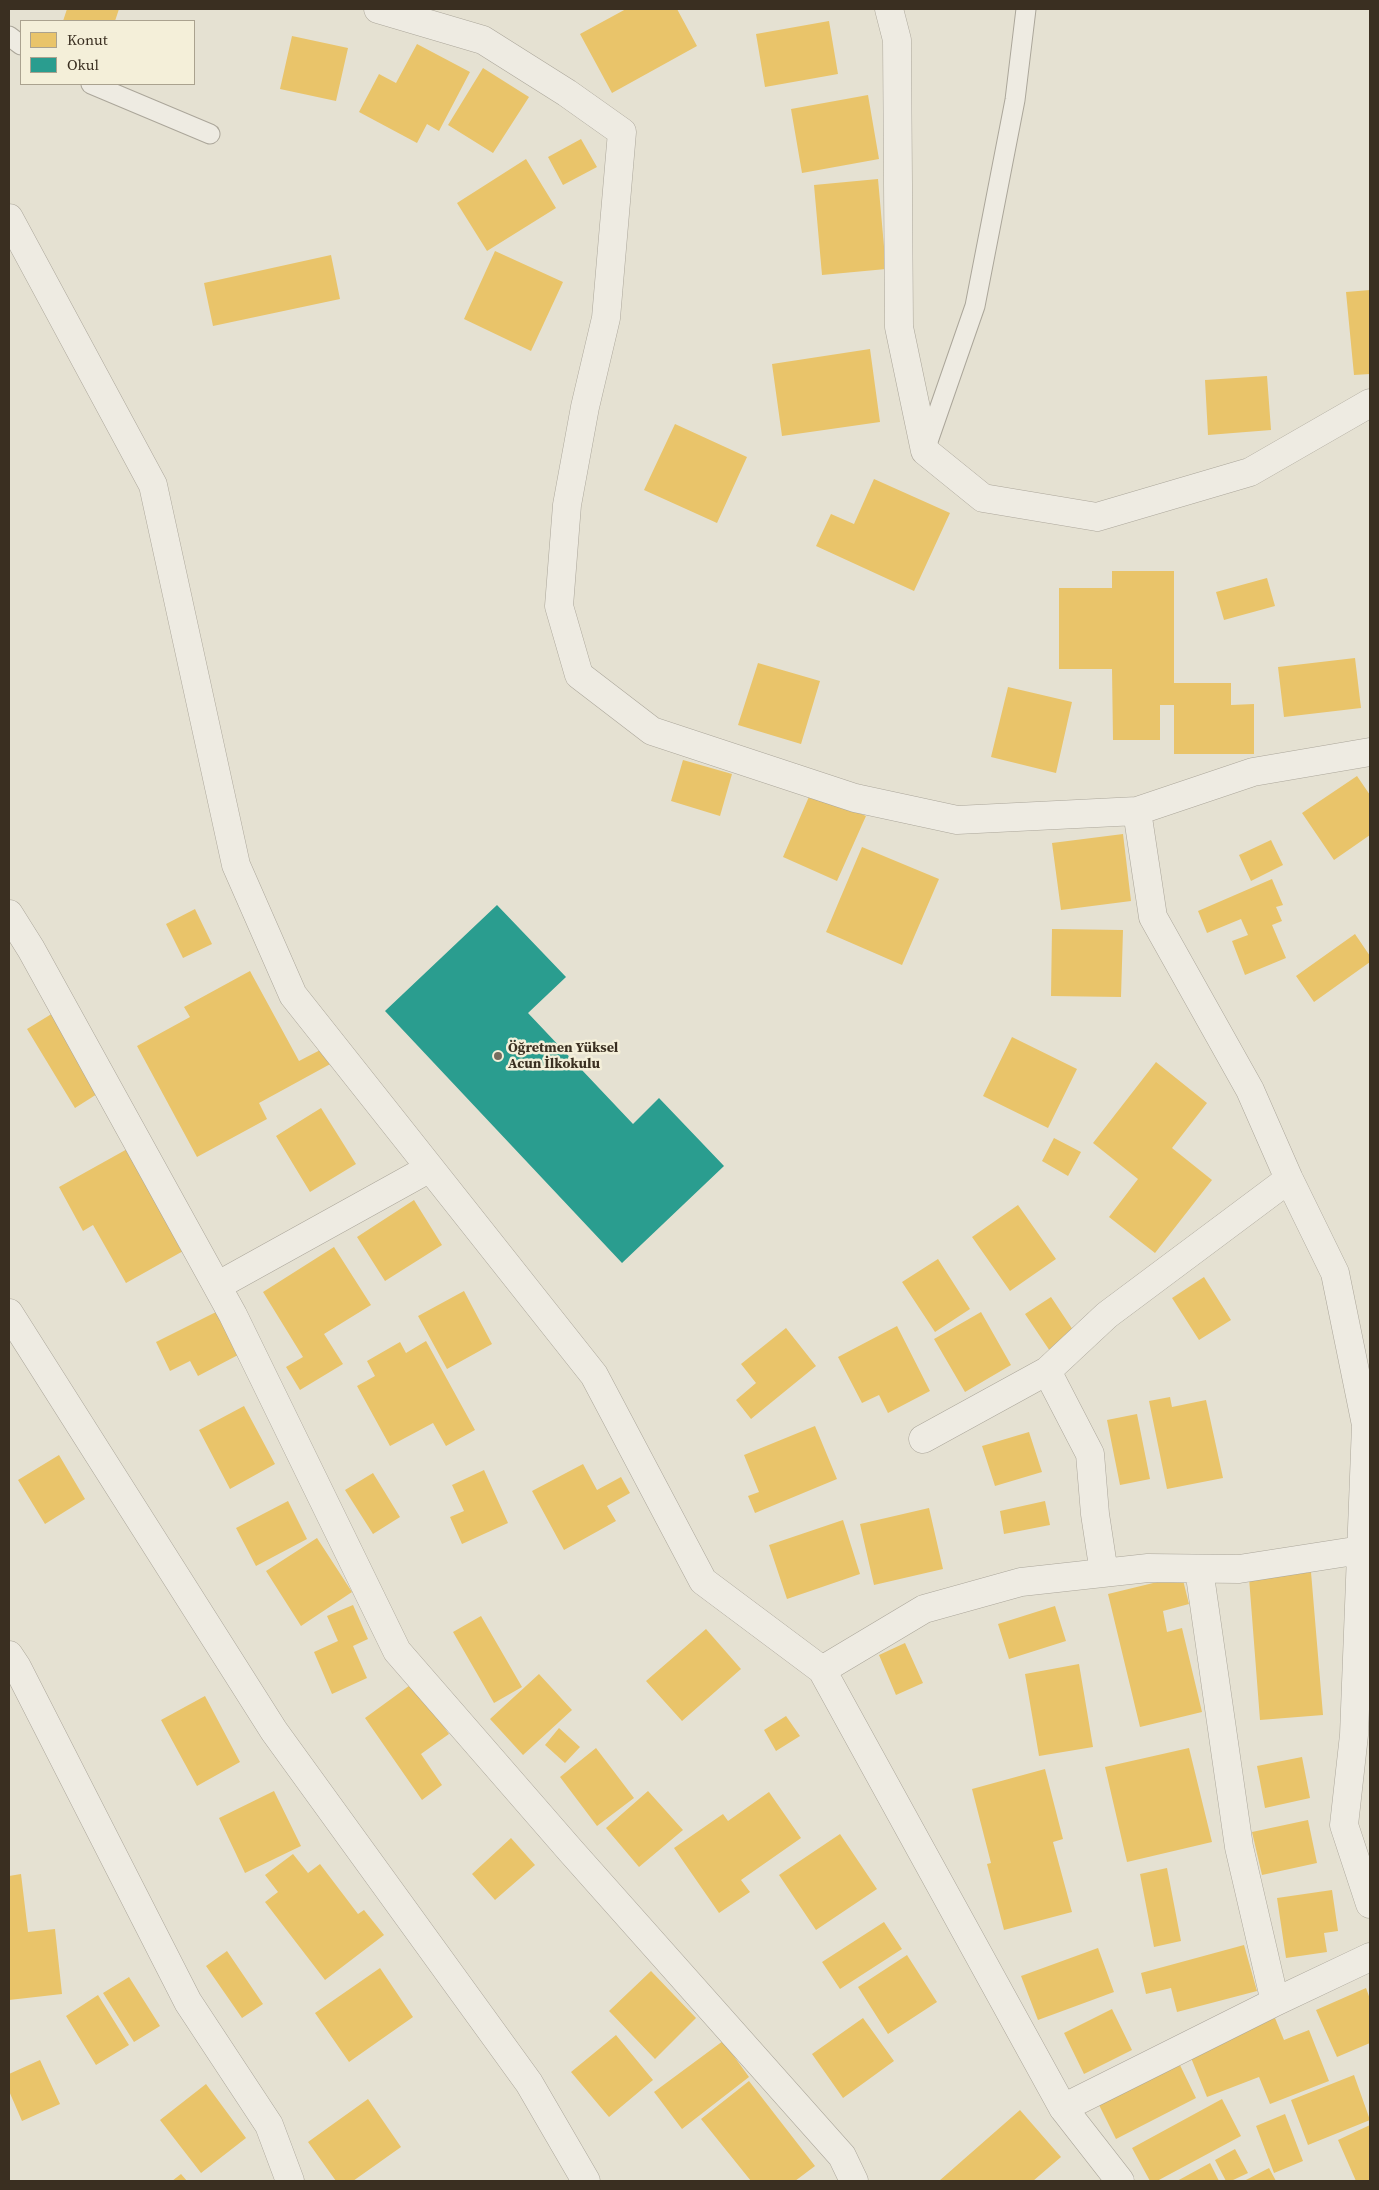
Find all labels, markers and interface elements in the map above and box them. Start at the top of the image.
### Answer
legend [20,20,195,85]
text: Konut [67,29,108,50]
text: Okul [67,54,99,75]
place label: Öğretmen Yüksel Acun İlkokulu [508,1040,618,1072]
marker: Öğretmen Yüksel Acun İlkokulu [492,1050,504,1062]

